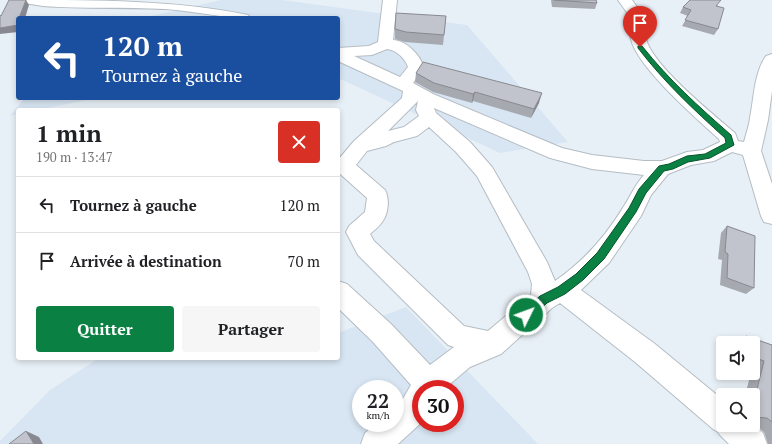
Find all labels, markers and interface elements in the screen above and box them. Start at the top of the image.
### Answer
pin [623,6,657,47]
icon: arrive [629,12,651,34]
text: 120 m [102,27,183,64]
icon: left [36,32,88,84]
text: Tournez à gauche [102,63,242,87]
text: 1 min [36,117,102,149]
button: close [278,121,320,163]
text: 190 m · 13:47 [36,148,113,166]
icon: left [36,194,58,216]
text: Tournez à gauche [70,195,197,215]
text: 120 m [279,195,320,215]
icon: arrive [36,250,58,272]
text: Arrivée à destination [70,251,222,271]
text: 70 m [287,251,320,271]
position arrow [505,294,547,336]
button: Quitter [36,306,174,352]
button: Partager [182,306,320,352]
map controls [716,336,760,432]
button: sound [716,336,760,380]
speed limit sign: 30 [412,380,464,432]
text: 22 [367,387,389,414]
button: search [716,388,760,432]
text: km/h [366,409,390,422]

